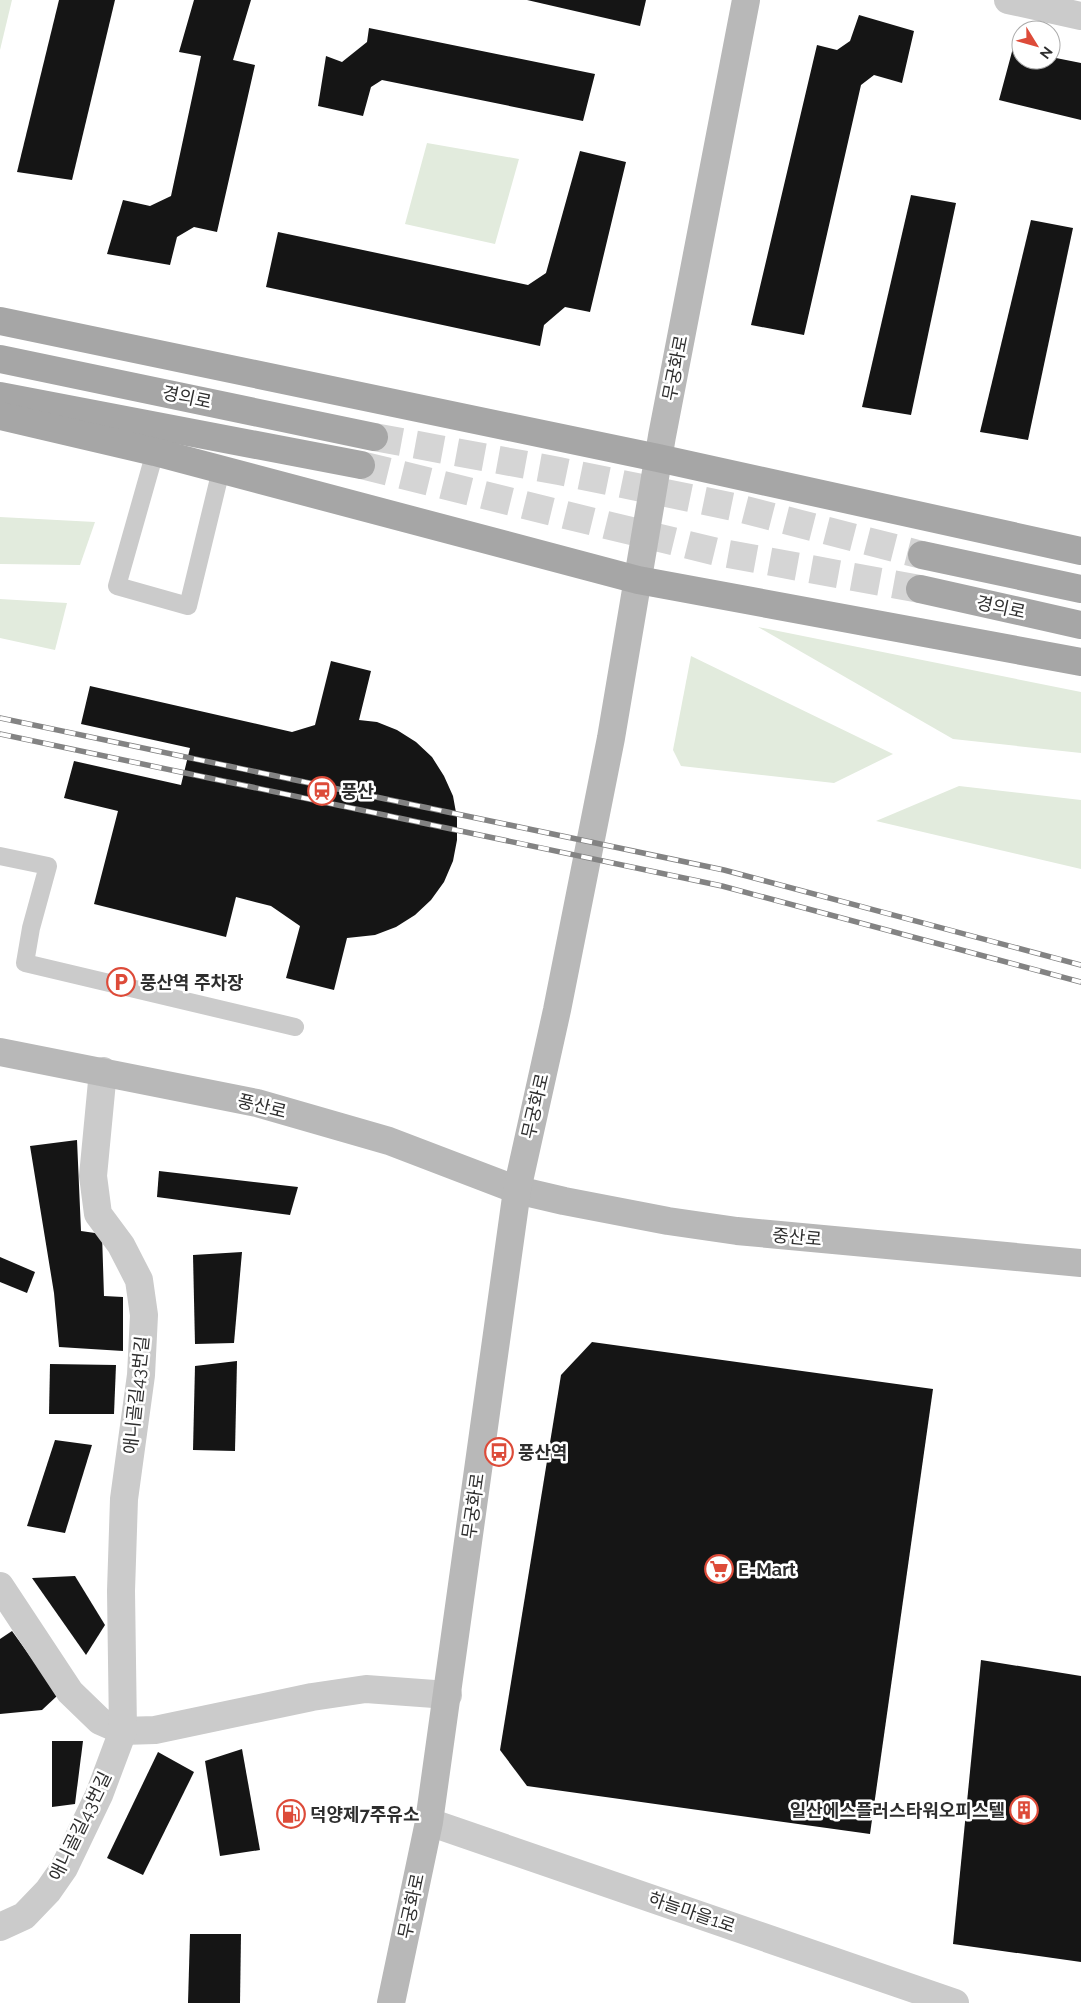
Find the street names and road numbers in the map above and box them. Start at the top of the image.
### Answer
street label: 무궁화로 [658,333,692,403]
street label: 경의로 [161,382,213,412]
street label: 경의로 [975,592,1027,622]
street label: 무궁화로 [517,1071,553,1141]
street label: 풍산로 [235,1090,289,1122]
street label: 중산로 [771,1224,823,1250]
street label: 애니골길43번길 [119,1335,153,1455]
street label: 무궁화로 [458,1472,488,1540]
street label: 애니골길43번길 [45,1768,115,1884]
street label: 무궁화로 [394,1871,428,1941]
street label: 하늘마을1로 [646,1887,738,1937]

